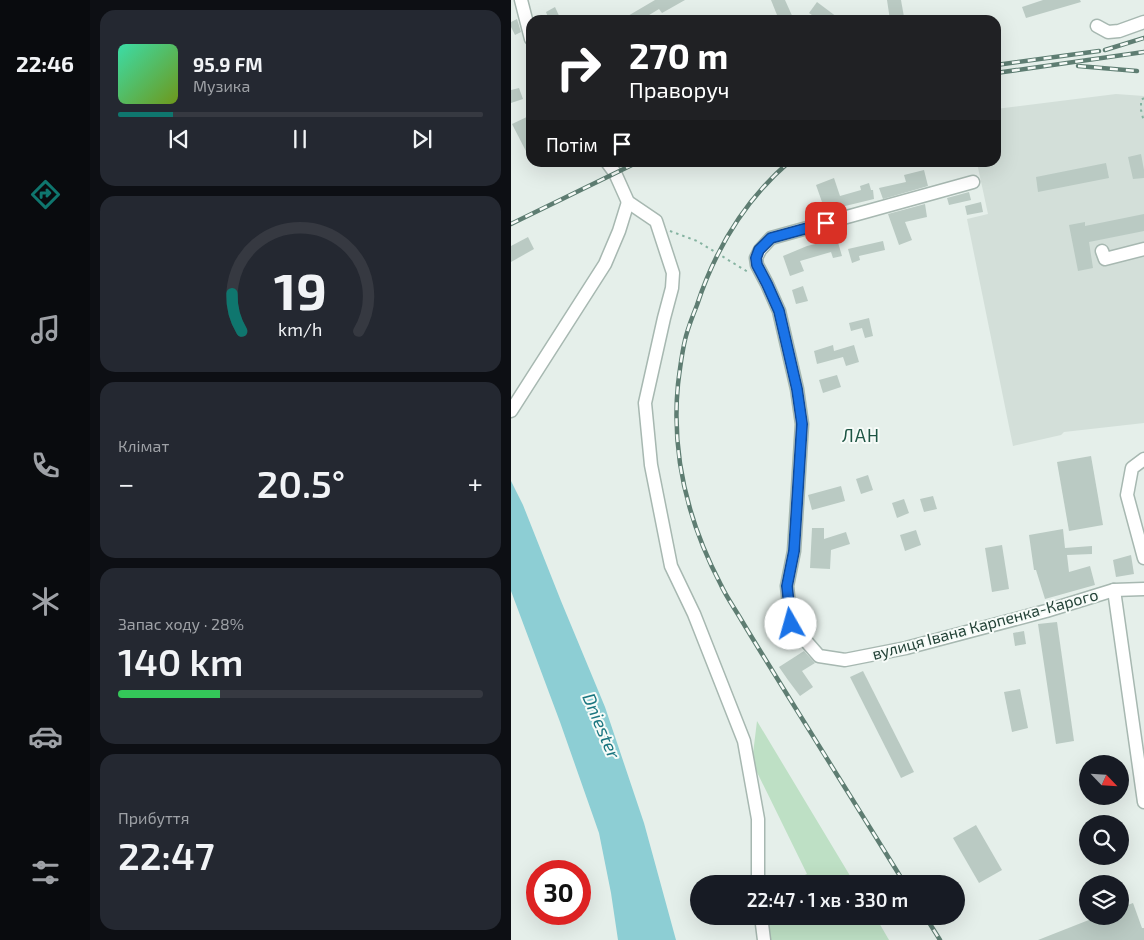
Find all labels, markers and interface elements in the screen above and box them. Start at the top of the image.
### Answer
text: 270 m [629,34,728,76]
icon: right [546,35,611,100]
text: 22:46 [16,50,74,76]
text: 95.9 FM [193,53,263,76]
text: Музика [193,76,250,95]
text: Праворуч [629,76,730,102]
icon: previous [165,125,193,153]
icon: pause [286,125,314,153]
icon: next [408,125,436,153]
icon: arrive [608,130,636,158]
text: Потім [546,133,598,156]
icon: directions [28,177,63,212]
pin [805,202,847,244]
icon: arrive [812,209,840,237]
text: 19 [274,258,327,320]
icon: music [28,312,63,347]
text: km/h [278,318,323,340]
district label: ЛАН [842,424,880,446]
text: Клімат [118,436,169,455]
icon: phone [28,448,63,483]
text: 20.5° [257,460,345,506]
text: − [118,466,134,500]
text: + [468,466,483,500]
icon: climate [28,584,63,619]
street label: вулиця Івана Карпенка-Карого [870,584,1100,664]
position arrow [764,597,816,649]
text: Запас ходу · 28% [118,614,244,633]
text: 140 km [118,638,243,684]
water label: Dniester [578,689,626,762]
icon: car [28,719,63,754]
north arrow [1079,755,1129,805]
map controls [1079,755,1129,925]
text: Прибуття [118,808,189,827]
button: search [1079,815,1129,865]
text: 22:47 [118,832,215,878]
icon: filters [28,855,63,890]
speed limit sign: 30 [526,860,591,925]
button: layers [1079,875,1129,925]
text: 22:47 · 1 хв · 330 m [747,888,908,911]

